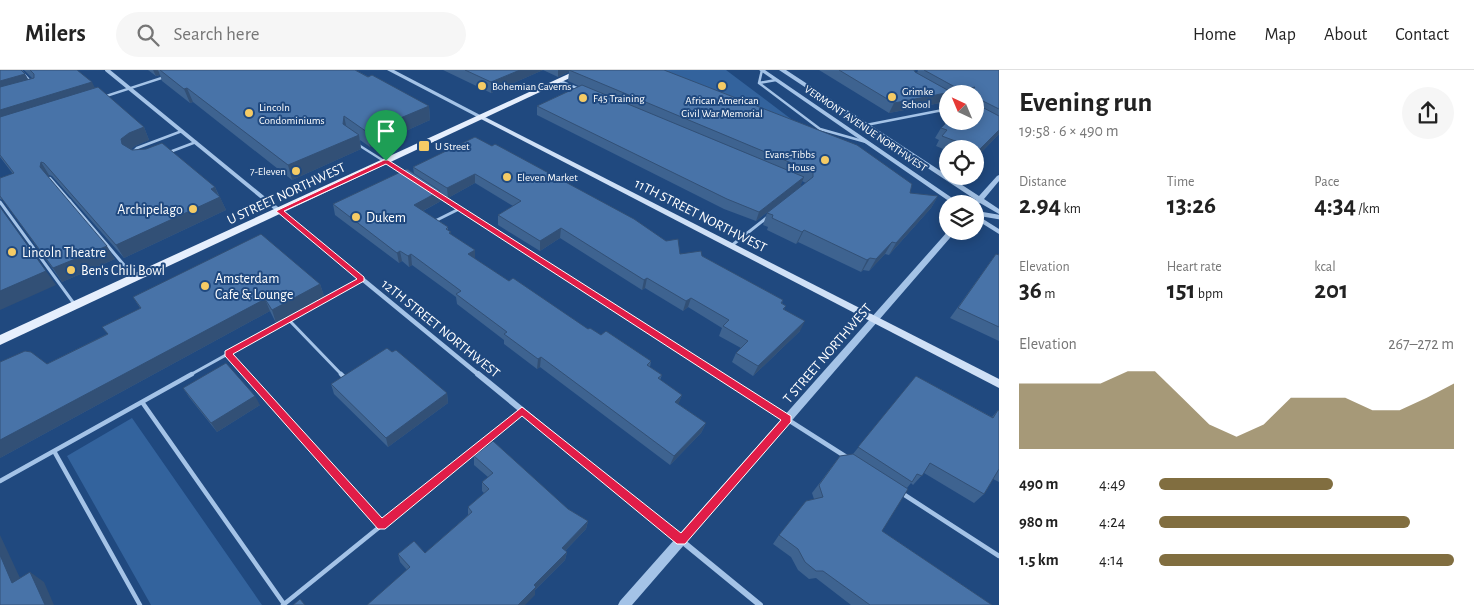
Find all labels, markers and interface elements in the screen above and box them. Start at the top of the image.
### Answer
search box [116,12,466,57]
icon: search [134,21,162,49]
text: Milers [25,22,86,46]
text: Search here [174,25,260,44]
text: Home [1193,26,1236,44]
text: Map [1264,26,1296,44]
text: About [1324,26,1367,44]
text: Contact [1395,26,1449,44]
marker: Bohemian Caverns [476,80,488,92]
marker: African American Civil War Memorial [716,80,728,92]
place label: Bohemian Caverns [492,81,571,92]
street label: VERMONT AVENUE NORTHWEST [802,83,930,174]
north arrow [939,85,984,130]
map controls [939,85,984,240]
place label: Grimke School [902,86,933,110]
button: share [1402,87,1454,139]
text: Evening run [1019,89,1152,117]
marker: Grimke School [886,91,898,103]
marker: F45 Training [577,92,589,104]
place label: F45 Training [593,93,645,104]
place label: African American Civil War Memorial [681,95,763,119]
place label: Lincoln Condominiums [259,102,325,126]
marker: Lincoln Condominiums [243,107,255,119]
pin [365,110,407,161]
icon: arrive [372,117,400,145]
text: 19:58 · 6 × 490 m [1019,123,1119,139]
marker: U Street [417,139,431,153]
button: locate [939,140,984,185]
place label: U Street [435,141,470,152]
place label: Evans-Tibbs House [765,149,815,173]
marker: Evans-Tibbs House [819,154,831,166]
street label: U STREET NORTHWEST [225,160,348,227]
marker: 7-Eleven [290,165,302,177]
place label: 7-Eleven [250,166,286,177]
marker: Eleven Market [501,171,513,183]
place label: Eleven Market [517,172,578,183]
text: Distance [1019,175,1066,189]
text: Time [1167,175,1195,189]
text: Pace [1314,175,1340,189]
street label: 11TH STREET NORTHWEST [632,176,769,255]
text: 2.94 [1019,193,1061,218]
text: 13:26 [1167,193,1216,218]
text: 4:34 [1314,193,1356,218]
button: layers [939,195,984,240]
text: km [1061,202,1081,216]
text: /km [1356,202,1380,216]
place label: Archipelago [117,203,183,217]
marker: Archipelago [187,203,199,215]
marker: Dukem [350,211,362,223]
place label: Dukem [366,211,406,225]
marker: Lincoln Theatre [6,246,18,258]
place label: Lincoln Theatre [22,246,106,260]
text: Elevation [1019,260,1070,274]
text: Heart rate [1167,260,1222,274]
text: kcal [1314,260,1336,274]
marker: Ben's Chili Bowl [65,264,77,276]
place label: Ben's Chili Bowl [81,264,165,278]
place label: Amsterdam Cafe & Lounge [215,272,293,302]
street label: 12TH STREET NORTHWEST [379,277,502,381]
text: 36 [1019,278,1042,303]
text: 151 [1167,278,1195,303]
text: 201 [1314,278,1348,303]
marker: Amsterdam Cafe & Lounge [199,280,211,292]
text: m [1042,287,1055,301]
text: bpm [1195,287,1223,301]
street label: T STREET NORTHWEST [781,301,875,406]
text: Elevation [1019,336,1077,352]
text: 267–272 m [1388,336,1454,352]
text: 490 m [1019,476,1058,492]
text: 4:49 [1099,476,1126,492]
text: 980 m [1019,514,1058,530]
text: 4:24 [1099,514,1125,530]
text: 1.5 km [1019,552,1059,568]
text: 4:14 [1099,552,1124,568]

